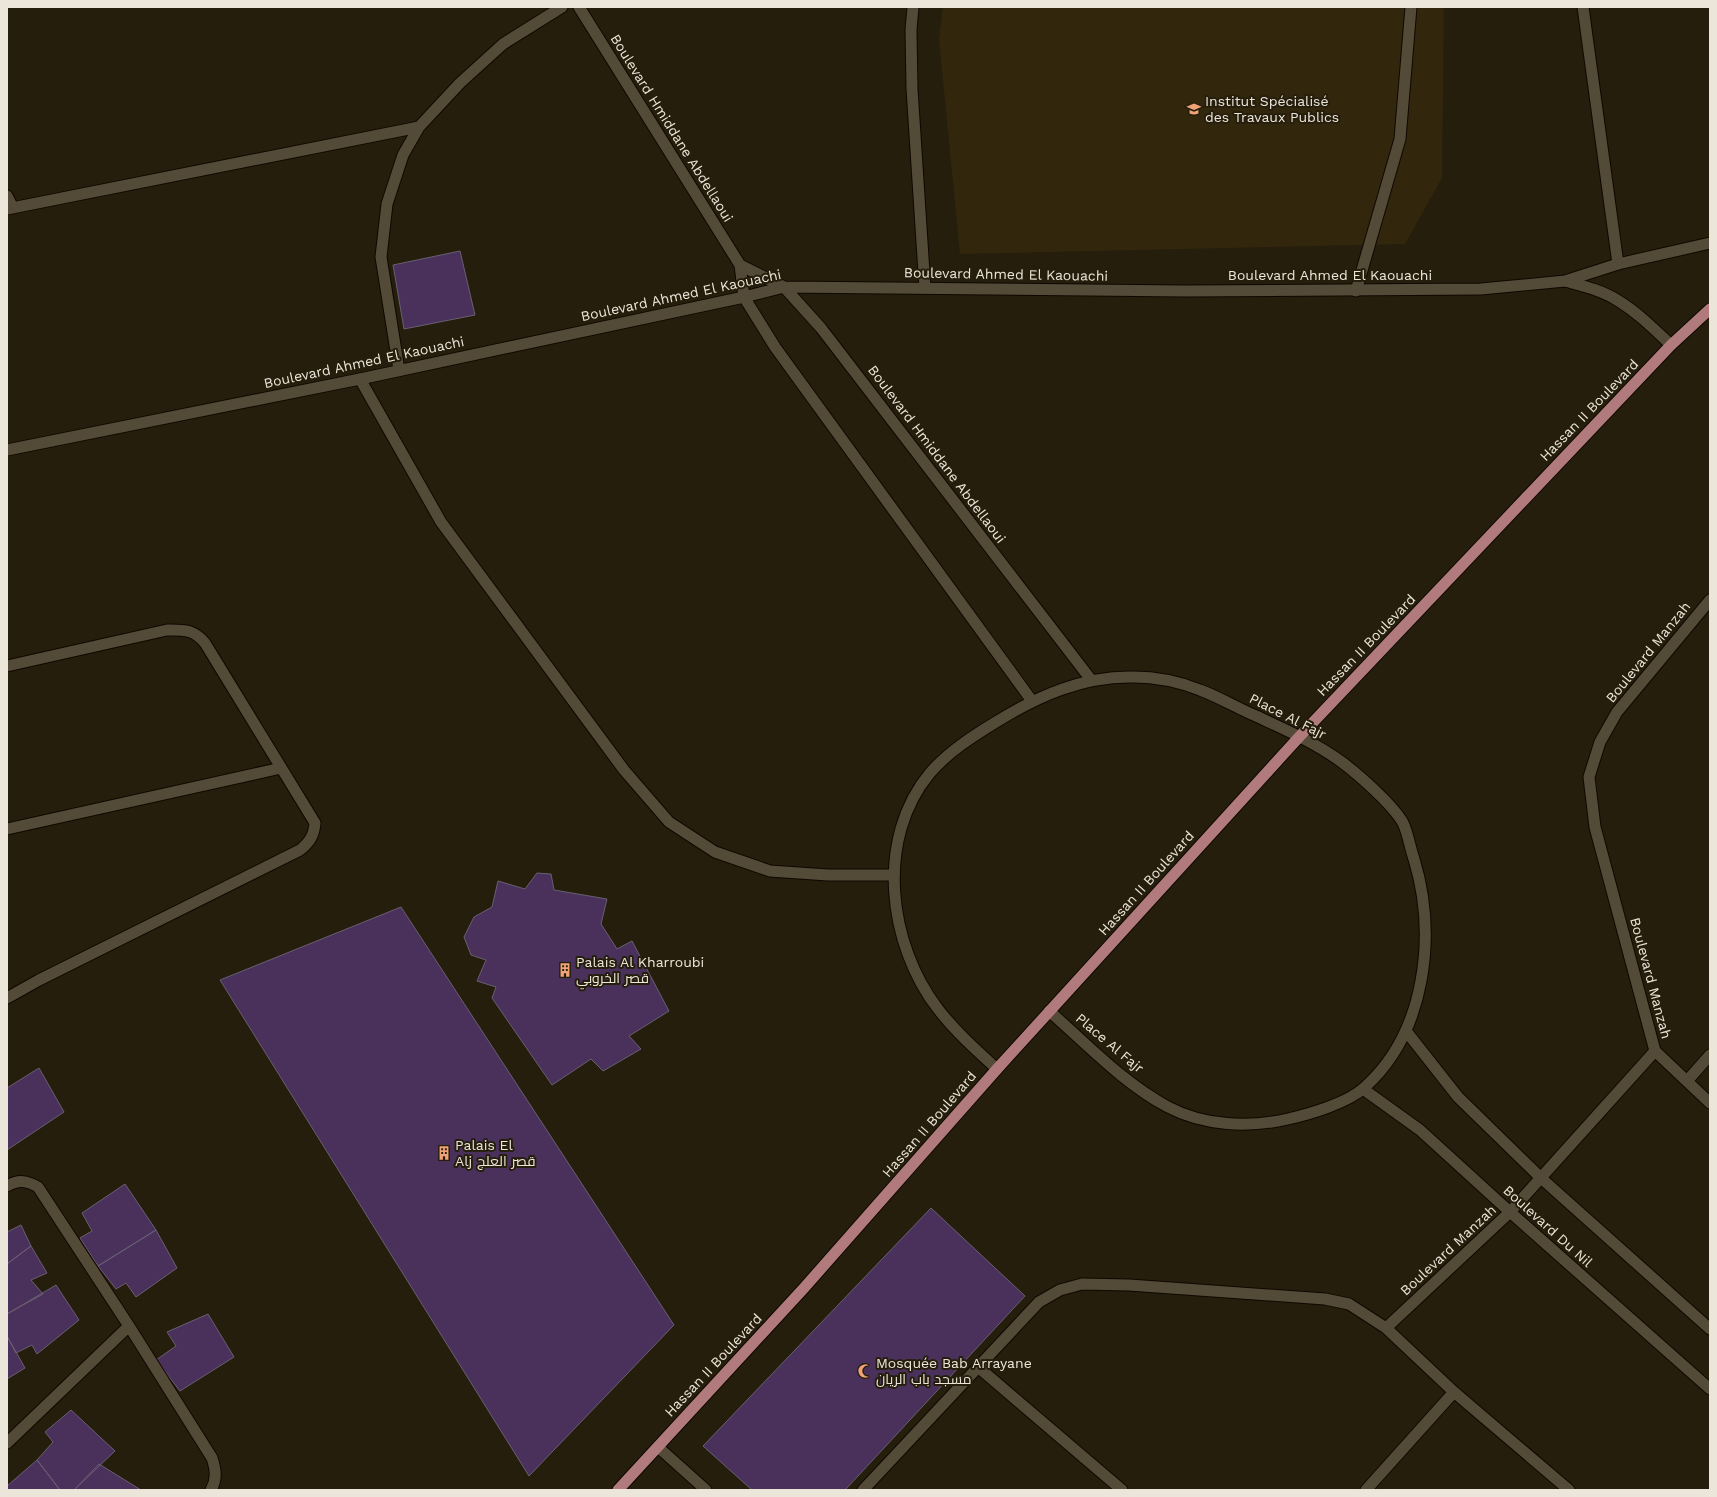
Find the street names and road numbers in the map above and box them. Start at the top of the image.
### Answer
street label: Boulevard Hmiddane Abdellaoui [607,31,737,225]
street label: Boulevard Ahmed El Kaouachi [904,264,1108,284]
street label: Boulevard Ahmed El Kaouachi [579,266,783,324]
street label: Boulevard Ahmed El Kaouachi [1228,267,1432,283]
street label: Boulevard Ahmed El Kaouachi [262,333,466,391]
street label: Hassan II Boulevard [1536,356,1642,464]
street label: Boulevard Hmiddane Abdellaoui [865,362,1009,546]
street label: Hassan II Boulevard [1313,591,1419,699]
street label: Boulevard Manzah [1602,598,1694,706]
street label: Place Al Fajr [1247,690,1329,742]
street label: Hassan II Boulevard [1095,828,1197,938]
street label: Boulevard Manzah [1627,916,1675,1040]
street label: Place Al Fajr [1073,1010,1147,1076]
street label: Hassan II Boulevard [879,1068,979,1180]
street label: Boulevard Du Nil [1500,1182,1596,1271]
street label: Boulevard Manzah [1397,1202,1499,1298]
street label: Hassan II Boulevard [661,1310,765,1420]

